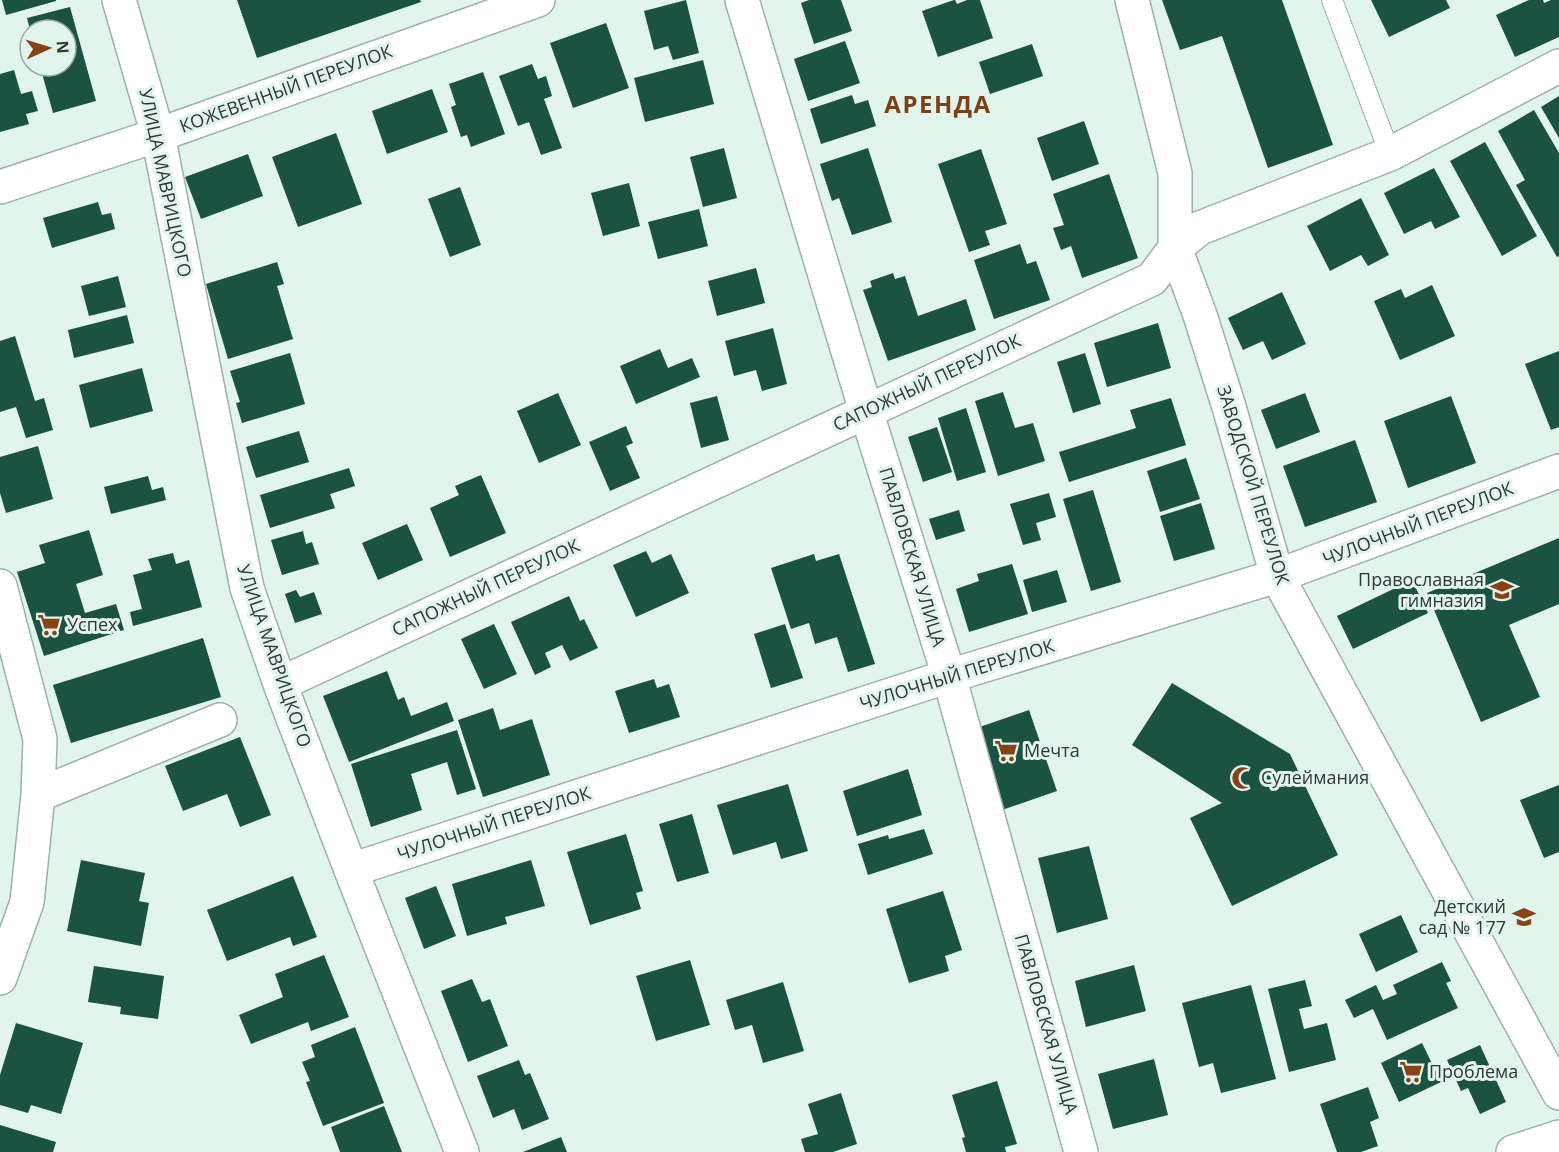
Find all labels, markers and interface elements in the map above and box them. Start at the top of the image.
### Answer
north arrow [18,18,78,78]
street label: КОЖЕВЕННЫЙ ПЕРЕУЛОК [176,38,395,138]
text: N [52,40,74,54]
street label: УЛИЦА МАВРИЦКОГО [134,86,198,279]
district label: АРЕНДА [884,87,992,120]
street label: САПОЖНЫЙ ПЕРЕУЛОК [829,328,1024,436]
street label: ЗАВОДСКОЙ ПЕРЕУЛОК [1212,382,1296,587]
street label: ПАВЛОВСКАЯ УЛИЦА [874,464,952,650]
street label: ЧУЛОЧНЫЙ ПЕРЕУЛОК [1319,476,1516,571]
street label: САПОЖНЫЙ ПЕРЕУЛОК [388,533,583,641]
street label: УЛИЦА МАВРИЦКОГО [232,561,318,750]
place label: Православная гимназия [1358,567,1484,612]
school or university icon: Православная гимназия [1489,577,1515,603]
supermarket icon: Успех [36,612,62,638]
place label: Успех [67,612,118,636]
street label: ЧУЛОЧНЫЙ ПЕРЕУЛОК [856,633,1057,715]
supermarket icon: Мечта [993,738,1019,764]
place label: Мечта [1024,738,1080,762]
mosque icon: Сулеймания [1230,765,1256,791]
place label: Сулеймания [1261,765,1369,789]
street label: ЧУЛОЧНЫЙ ПЕРЕУЛОК [394,780,594,866]
place label: Детский сад № 177 [1418,894,1506,939]
school or university icon: Детский сад № 177 [1511,904,1537,930]
street label: ПАВЛОВСКАЯ УЛИЦА [1010,931,1084,1117]
supermarket icon: Проблема [1398,1059,1424,1085]
place label: Проблема [1429,1059,1518,1083]

